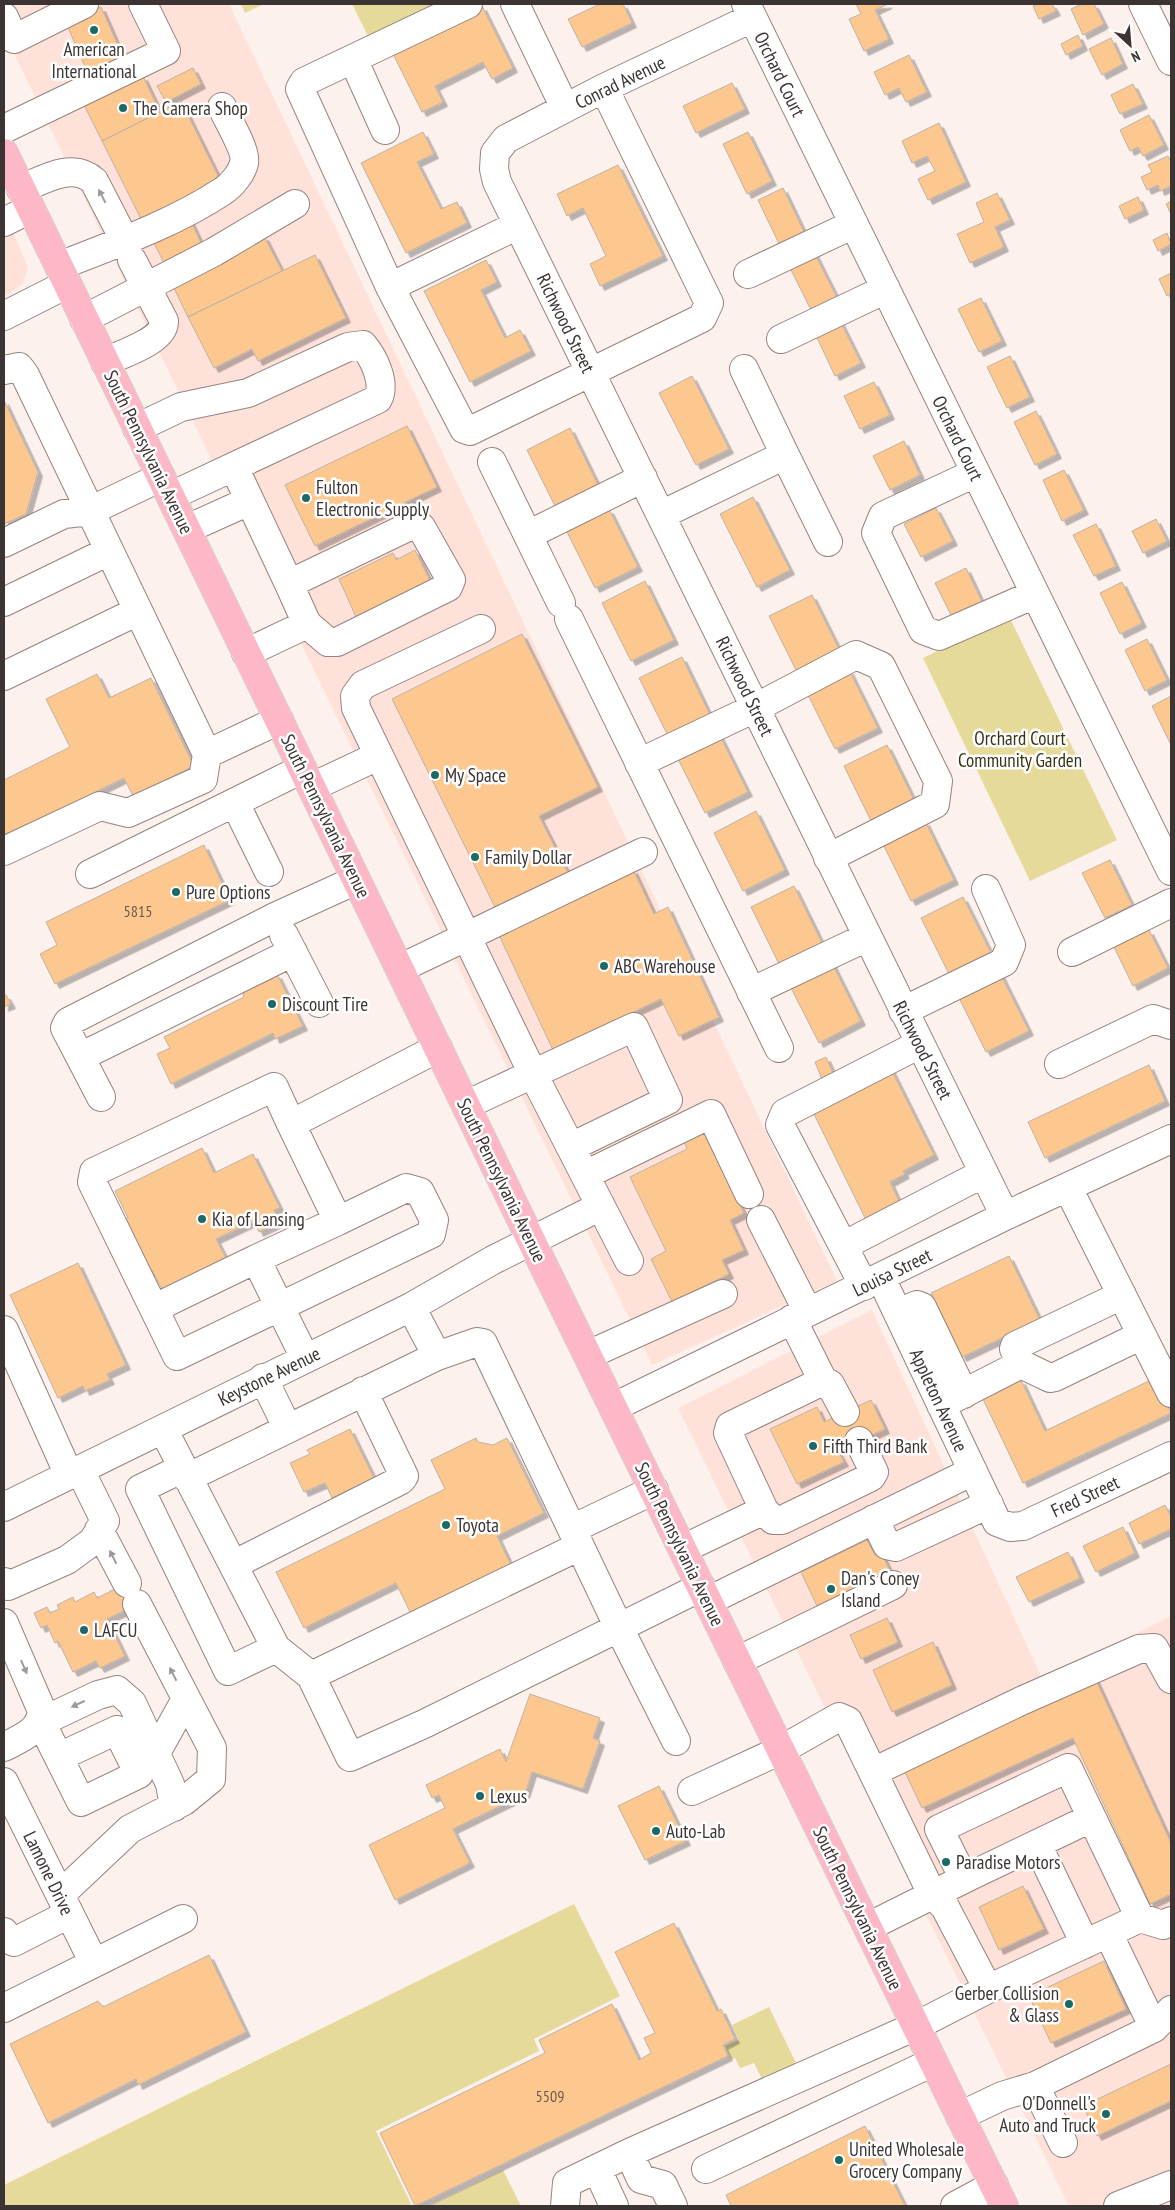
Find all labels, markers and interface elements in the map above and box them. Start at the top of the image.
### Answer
north arrow [1105,20,1155,70]
marker: American International [88,24,100,36]
street label: Orchard Court [749,28,811,121]
place label: American International [52,37,137,83]
text: N [1128,47,1143,66]
street label: Conrad Avenue [571,50,669,114]
place label: The Camera Shop [133,96,248,120]
marker: The Camera Shop [117,102,129,114]
one-way arrow [98,189,106,203]
street label: Richwood Street [532,269,601,377]
street label: South Pennsylvania Avenue [99,366,199,538]
street label: Orchard Court [927,392,989,485]
place label: Fulton Electronic Supply [316,475,430,521]
marker: Fulton Electronic Supply [300,492,312,504]
street label: Richwood Street [711,632,780,740]
park label: Orchard Court Community Garden [958,726,1082,772]
street label: South Pennsylvania Avenue [276,730,376,902]
place label: My Space [445,763,506,787]
marker: My Space [429,769,441,781]
place label: Family Dollar [485,845,573,869]
marker: Family Dollar [469,851,481,863]
place label: Pure Options [186,880,270,904]
marker: Pure Options [170,886,182,898]
house number: 5815 [124,901,152,921]
place label: ABC Warehouse [614,954,716,978]
marker: ABC Warehouse [598,960,610,972]
place label: Discount Tire [282,992,368,1016]
street label: Richwood Street [888,997,958,1104]
marker: Discount Tire [266,998,278,1010]
street label: South Pennsylvania Avenue [452,1094,552,1266]
place label: Kia of Lansing [212,1207,305,1231]
marker: Kia of Lansing [196,1213,208,1225]
street label: Louisa Street [849,1242,936,1301]
street label: Keystone Avenue [214,1341,324,1411]
street label: Appleton Avenue [905,1345,973,1455]
place label: Fifth Third Bank [823,1434,928,1458]
marker: Fifth Third Bank [807,1440,819,1452]
street label: South Pennsylvania Avenue [630,1458,730,1630]
street label: Fred Street [1047,1469,1124,1522]
place label: Toyota [456,1513,499,1537]
marker: Toyota [440,1519,452,1531]
one-way arrow [109,1549,117,1564]
place label: Dan's Coney Island [841,1566,920,1612]
marker: Dan's Coney Island [825,1583,837,1595]
place label: LAFCU [94,1618,137,1642]
marker: LAFCU [78,1624,90,1636]
one-way arrow [20,1660,28,1674]
one-way arrow [169,1667,177,1681]
one-way arrow [71,1701,85,1709]
place label: Lexus [490,1784,527,1808]
marker: Lexus [474,1790,486,1802]
place label: Auto-Lab [666,1819,726,1843]
street label: South Pennsylvania Avenue [808,1822,908,1994]
marker: Auto-Lab [650,1825,662,1837]
street label: Lamone Drive [18,1827,80,1919]
place label: Paradise Motors [956,1850,1060,1874]
marker: Paradise Motors [940,1856,952,1868]
place label: Gerber Collision & Glass [955,1981,1059,2027]
marker: Gerber Collision & Glass [1063,1998,1075,2010]
house number: 5509 [536,2086,564,2106]
place label: O'Donnell's Auto and Truck [999,2091,1097,2137]
marker: O'Donnell's Auto and Truck [1100,2108,1112,2120]
place label: United Wholesale Grocery Company [849,2137,964,2183]
marker: United Wholesale Grocery Company [833,2154,845,2166]

